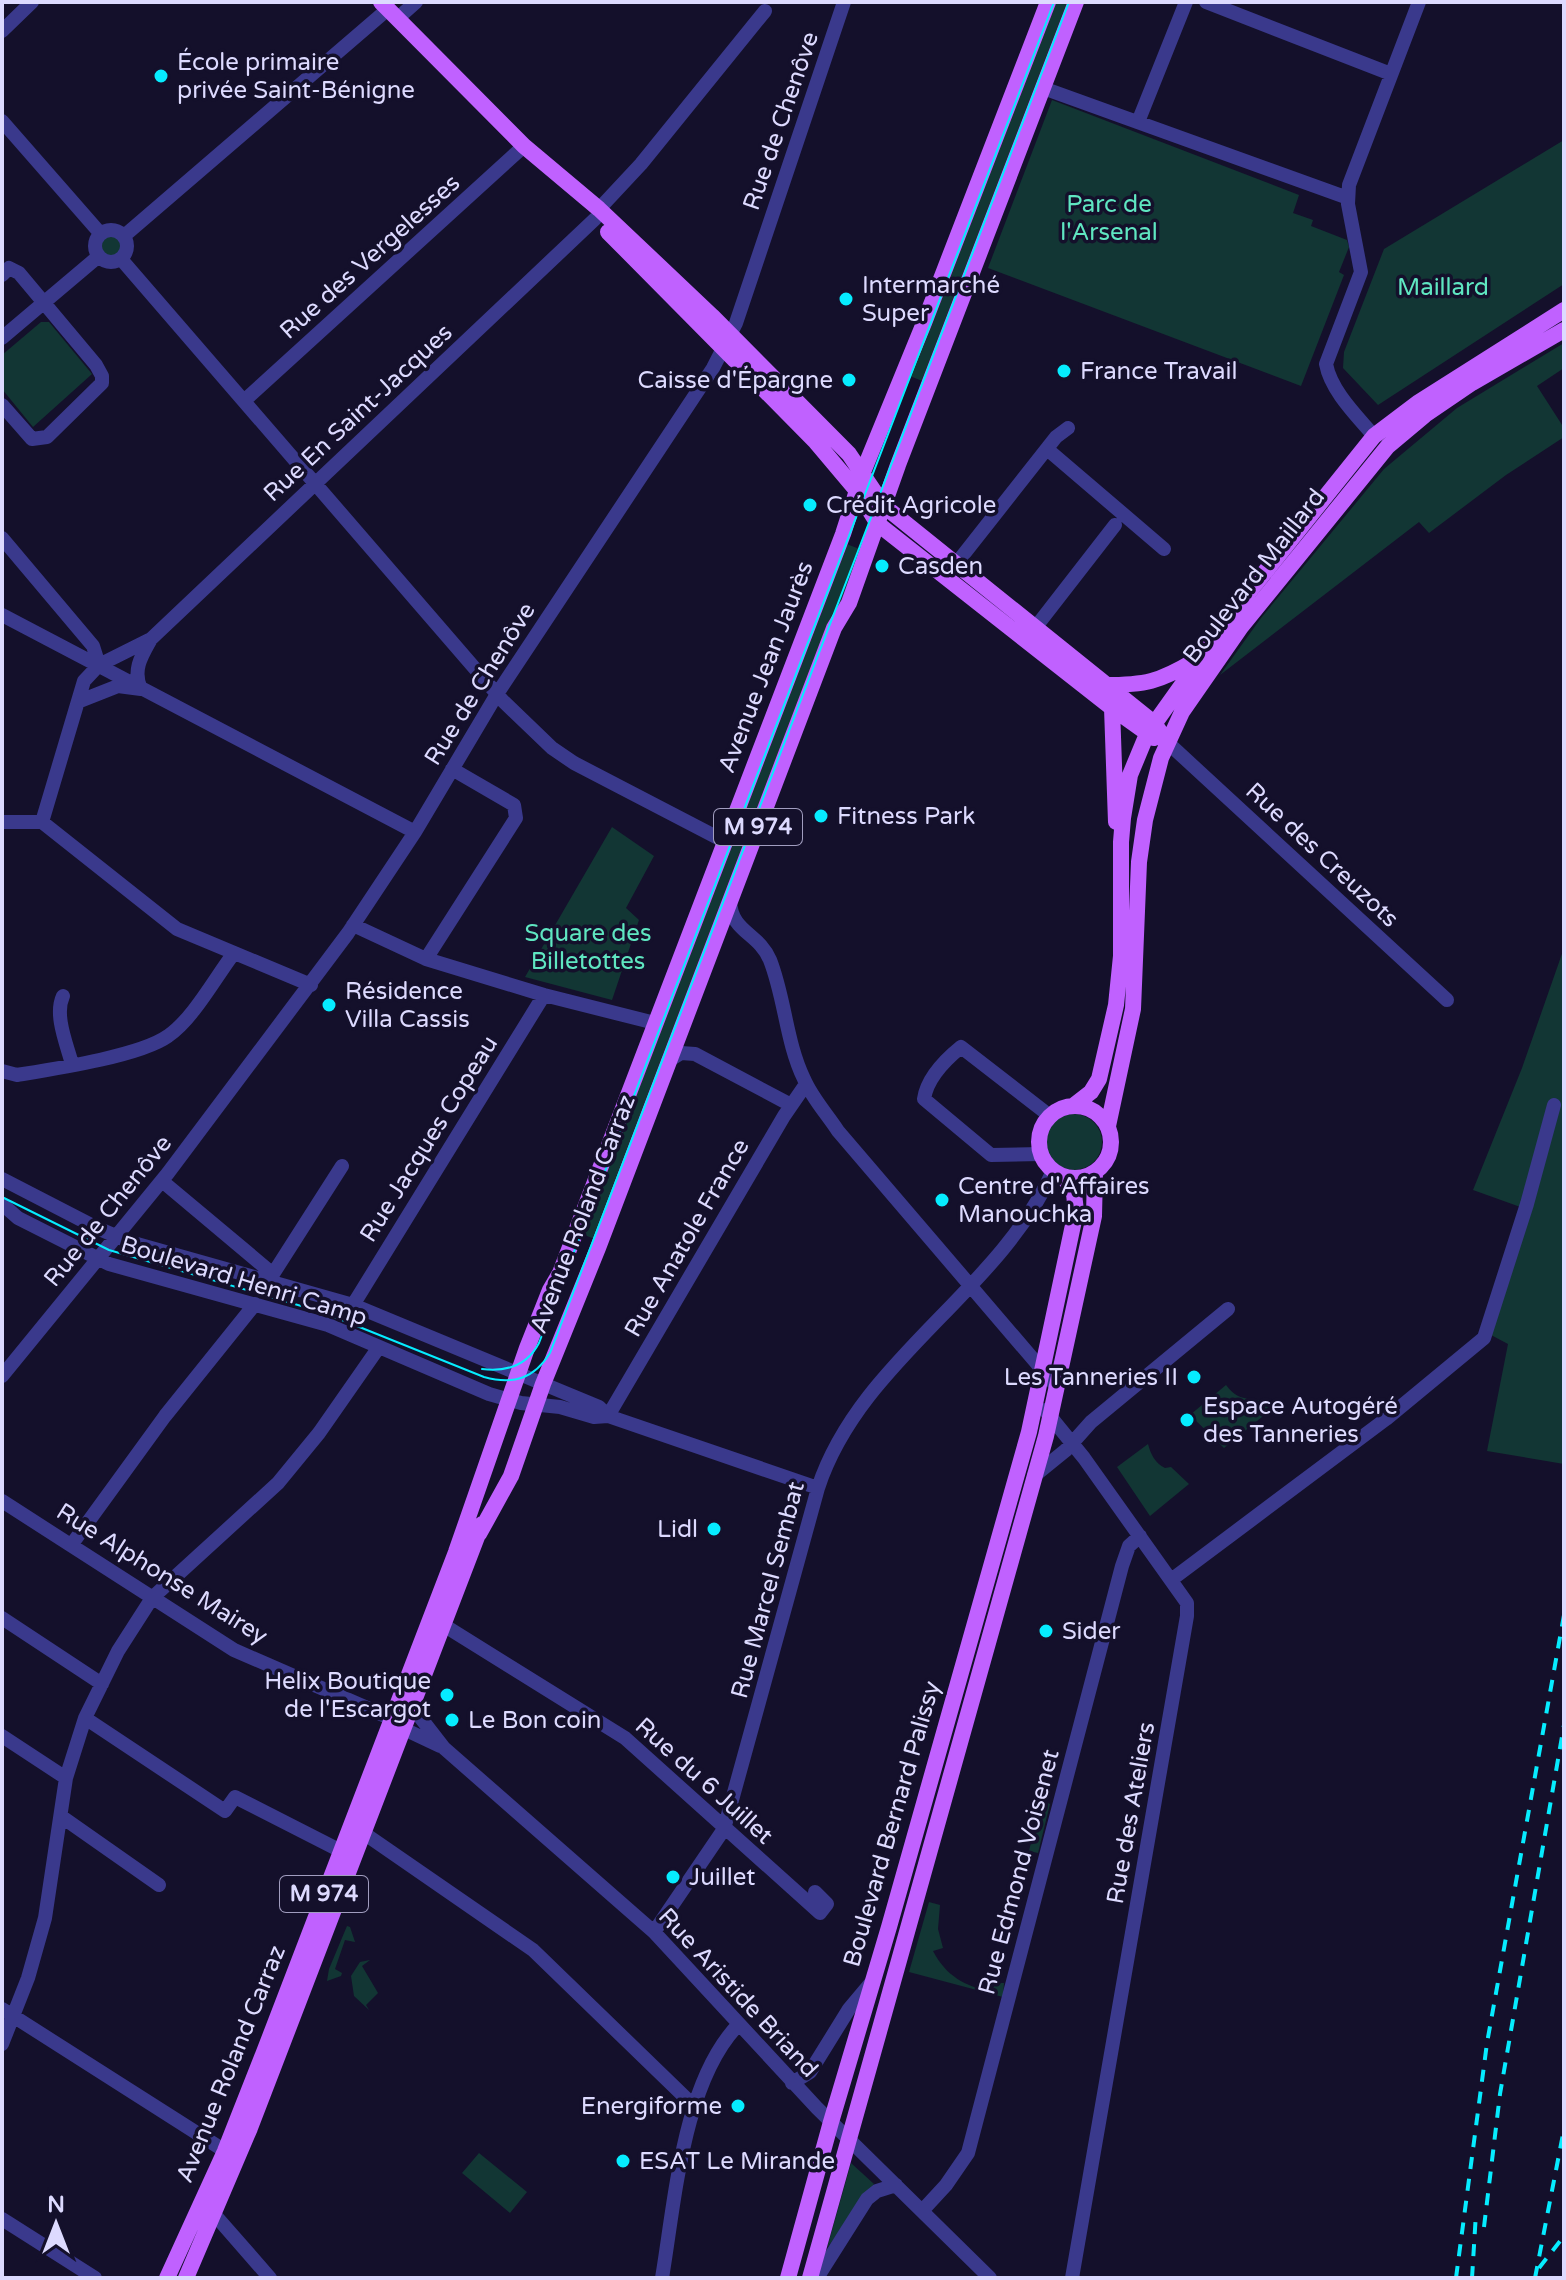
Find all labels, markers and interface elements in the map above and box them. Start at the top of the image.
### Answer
street label: Rue de Chenôve [737,28,825,214]
place label: École primaire privée Saint-Bénigne [177,47,415,105]
marker: École primaire privée Saint-Bénigne [152,67,170,85]
street label: Rue des Vergelesses [274,169,466,345]
park label: Parc de l'Arsenal [1060,190,1158,247]
place label: Intermarché Super [862,271,1000,328]
park label: Maillard [1397,273,1489,302]
marker: Intermarché Super [837,290,855,308]
street label: Rue En Saint-Jacques [258,318,458,508]
place label: France Travail [1080,357,1237,386]
marker: France Travail [1055,362,1073,380]
place label: Caisse d'Épargne [638,365,833,395]
marker: Caisse d'Épargne [840,371,858,389]
street label: Boulevard Maillard [1177,483,1331,669]
place label: Crédit Agricole [826,491,996,520]
marker: Crédit Agricole [801,496,819,514]
place label: Casden [898,552,983,581]
street label: Avenue Jean Jaurès [712,557,820,777]
marker: Casden [873,557,891,575]
street label: Rue de Chenôve [418,597,542,771]
street label: Rue des Creuzots [1239,777,1405,933]
place label: Fitness Park [837,802,975,831]
marker: Fitness Park [812,807,830,825]
road number: M 974 [714,809,802,845]
park label: Square des Billetottes [525,919,651,976]
place label: Résidence Villa Cassis [345,977,470,1034]
marker: Résidence Villa Cassis [320,996,338,1014]
street label: Rue Jacques Copeau [354,1031,504,1247]
street label: Avenue Roland Carraz [524,1091,642,1337]
street label: Rue de Chenôve [38,1129,178,1293]
street label: Rue Anatole France [618,1134,756,1342]
place label: Centre d'Affaires Manouchka [958,1172,1150,1229]
marker: Centre d'Affaires Manouchka [933,1191,951,1209]
street label: Boulevard Henri Camp [117,1230,371,1332]
place label: Les Tanneries II [1004,1363,1178,1392]
marker: Les Tanneries II [1185,1368,1203,1386]
place label: Espace Autogéré des Tanneries [1203,1392,1398,1449]
marker: Espace Autogéré des Tanneries [1178,1411,1196,1429]
street label: Rue Marcel Sembat [725,1478,811,1702]
street label: Rue Alphonse Mairey [51,1497,273,1651]
place label: Lidl [657,1515,698,1544]
marker: Lidl [705,1520,723,1538]
place label: Sider [1062,1617,1121,1646]
marker: Sider [1037,1622,1055,1640]
place label: Helix Boutique de l'Escargot [264,1667,431,1724]
street label: Boulevard Bernard Palissy [837,1678,947,1970]
marker: Helix Boutique de l'Escargot [438,1686,456,1704]
place label: Le Bon coin [468,1706,602,1735]
marker: Le Bon coin [443,1711,461,1729]
street label: Rue du 6 Juillet [629,1712,779,1850]
street label: Rue des Ateliers [1101,1720,1161,1906]
street label: Rue Edmond Voisenet [972,1746,1066,1998]
place label: Juillet [689,1863,755,1892]
marker: Juillet [664,1868,682,1886]
road number: M 974 [280,1876,368,1912]
street label: Rue Aristide Briand [652,1902,824,2084]
street label: Avenue Roland Carraz [170,1941,292,2187]
place label: Energiforme [581,2092,722,2121]
marker: Energiforme [729,2097,747,2115]
place label: ESAT Le Mirande [639,2147,835,2176]
marker: ESAT Le Mirande [614,2152,632,2170]
north arrow [16,2184,96,2264]
text: N [47,2192,65,2218]

